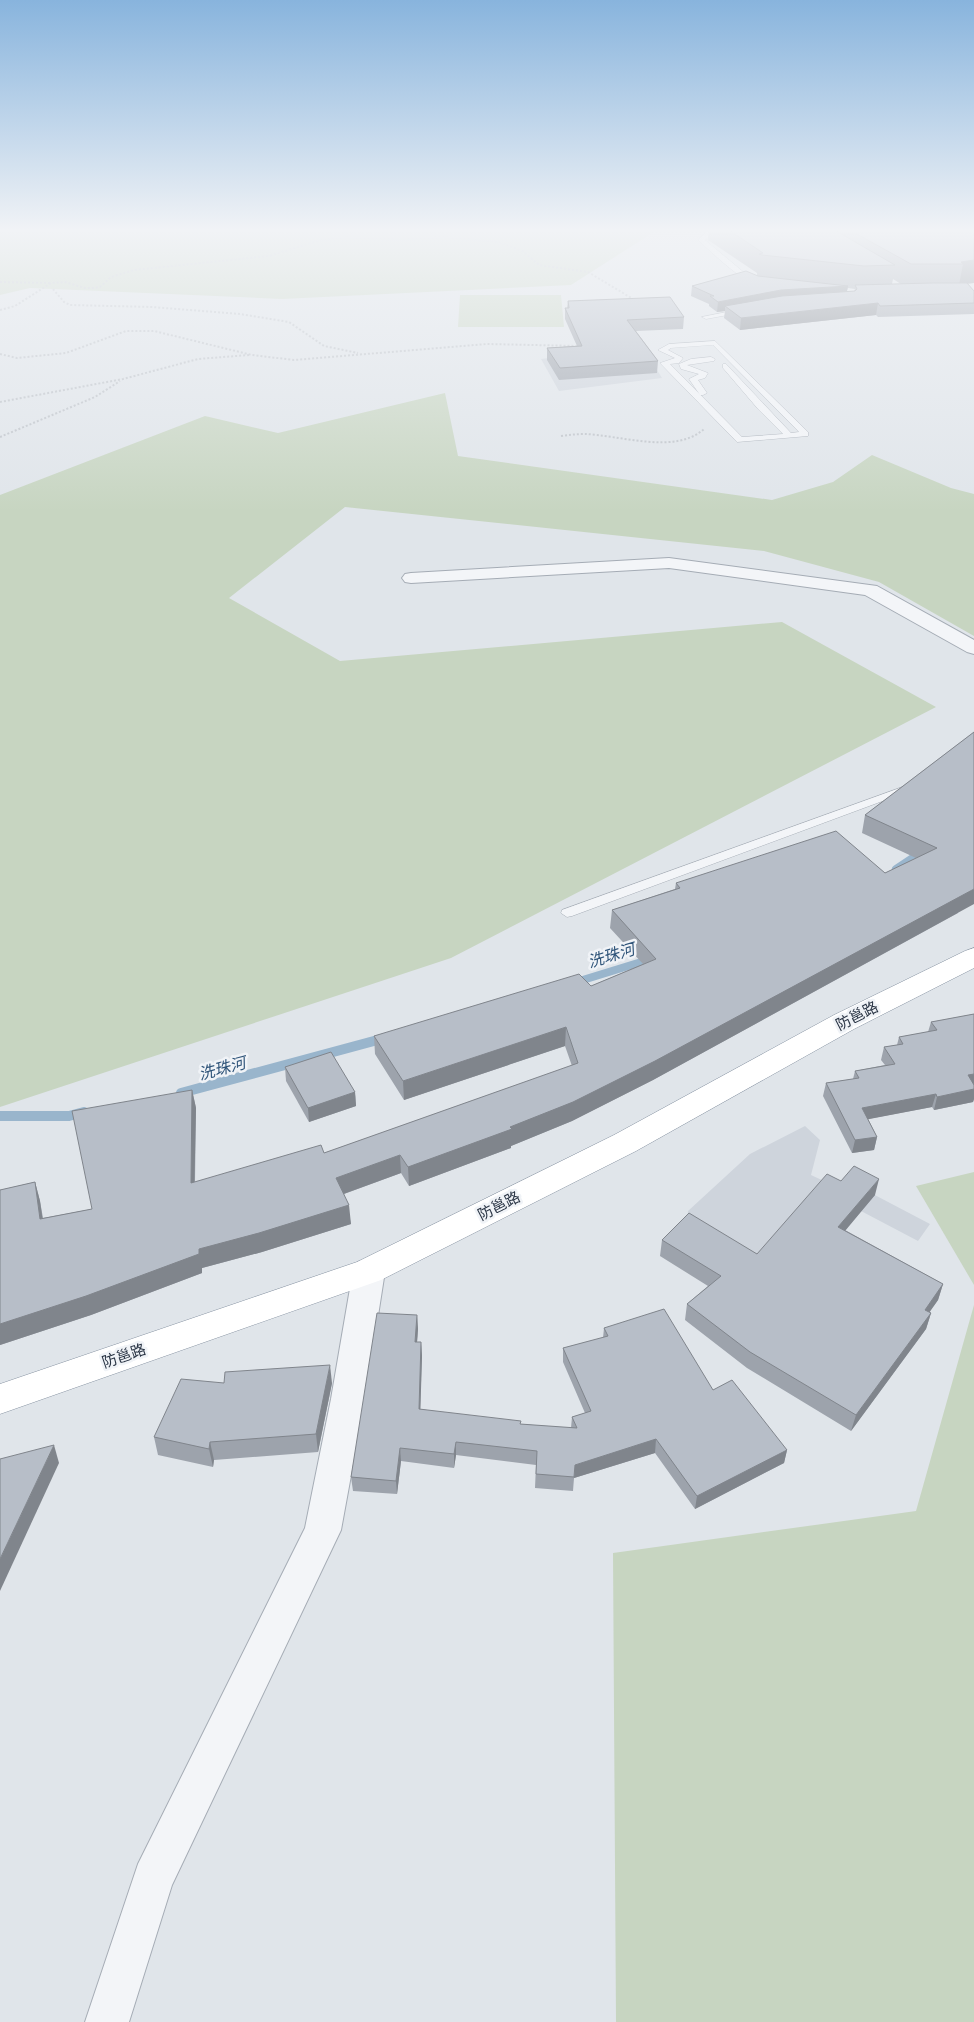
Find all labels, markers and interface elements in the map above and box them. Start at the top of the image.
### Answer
water label: 洗珠河 [585,939,640,972]
street label: 防邕路 [833,998,881,1034]
water label: 洗珠河 [196,1052,251,1084]
street label: 防邕路 [475,1188,523,1224]
street label: 防邕路 [100,1340,148,1372]

